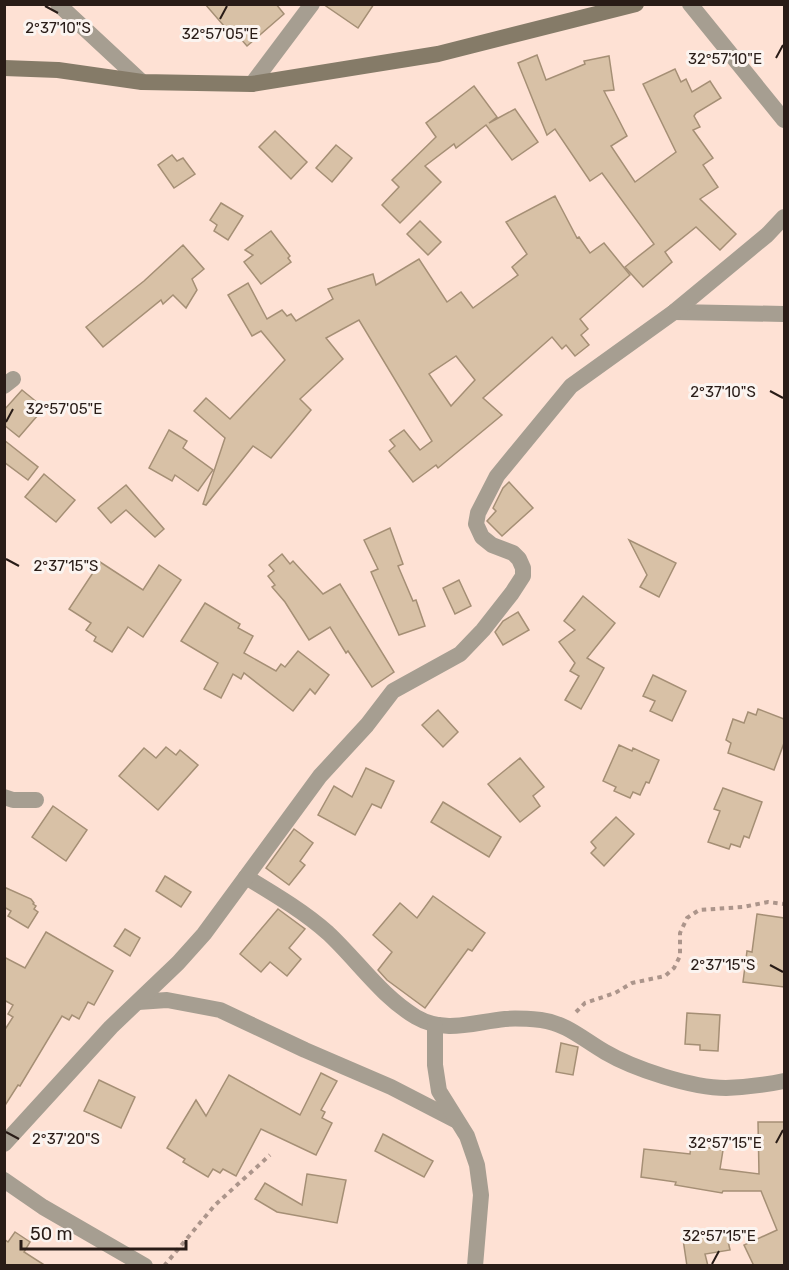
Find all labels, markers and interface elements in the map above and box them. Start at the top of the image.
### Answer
text: 2°37'10"S [25,19,91,37]
text: 32°57'05"E [182,25,258,43]
text: 32°57'10"E [688,50,762,68]
text: 2°37'10"S [690,383,756,401]
text: 32°57'05"E [26,400,102,418]
text: 2°37'15"S [34,557,98,575]
text: 2°37'15"S [691,956,755,974]
text: 2°37'20"S [32,1130,100,1148]
text: 32°57'15"E [688,1134,762,1152]
scale bar [21,1213,186,1251]
text: 50 m [30,1223,73,1245]
text: 32°57'15"E [682,1227,756,1245]

